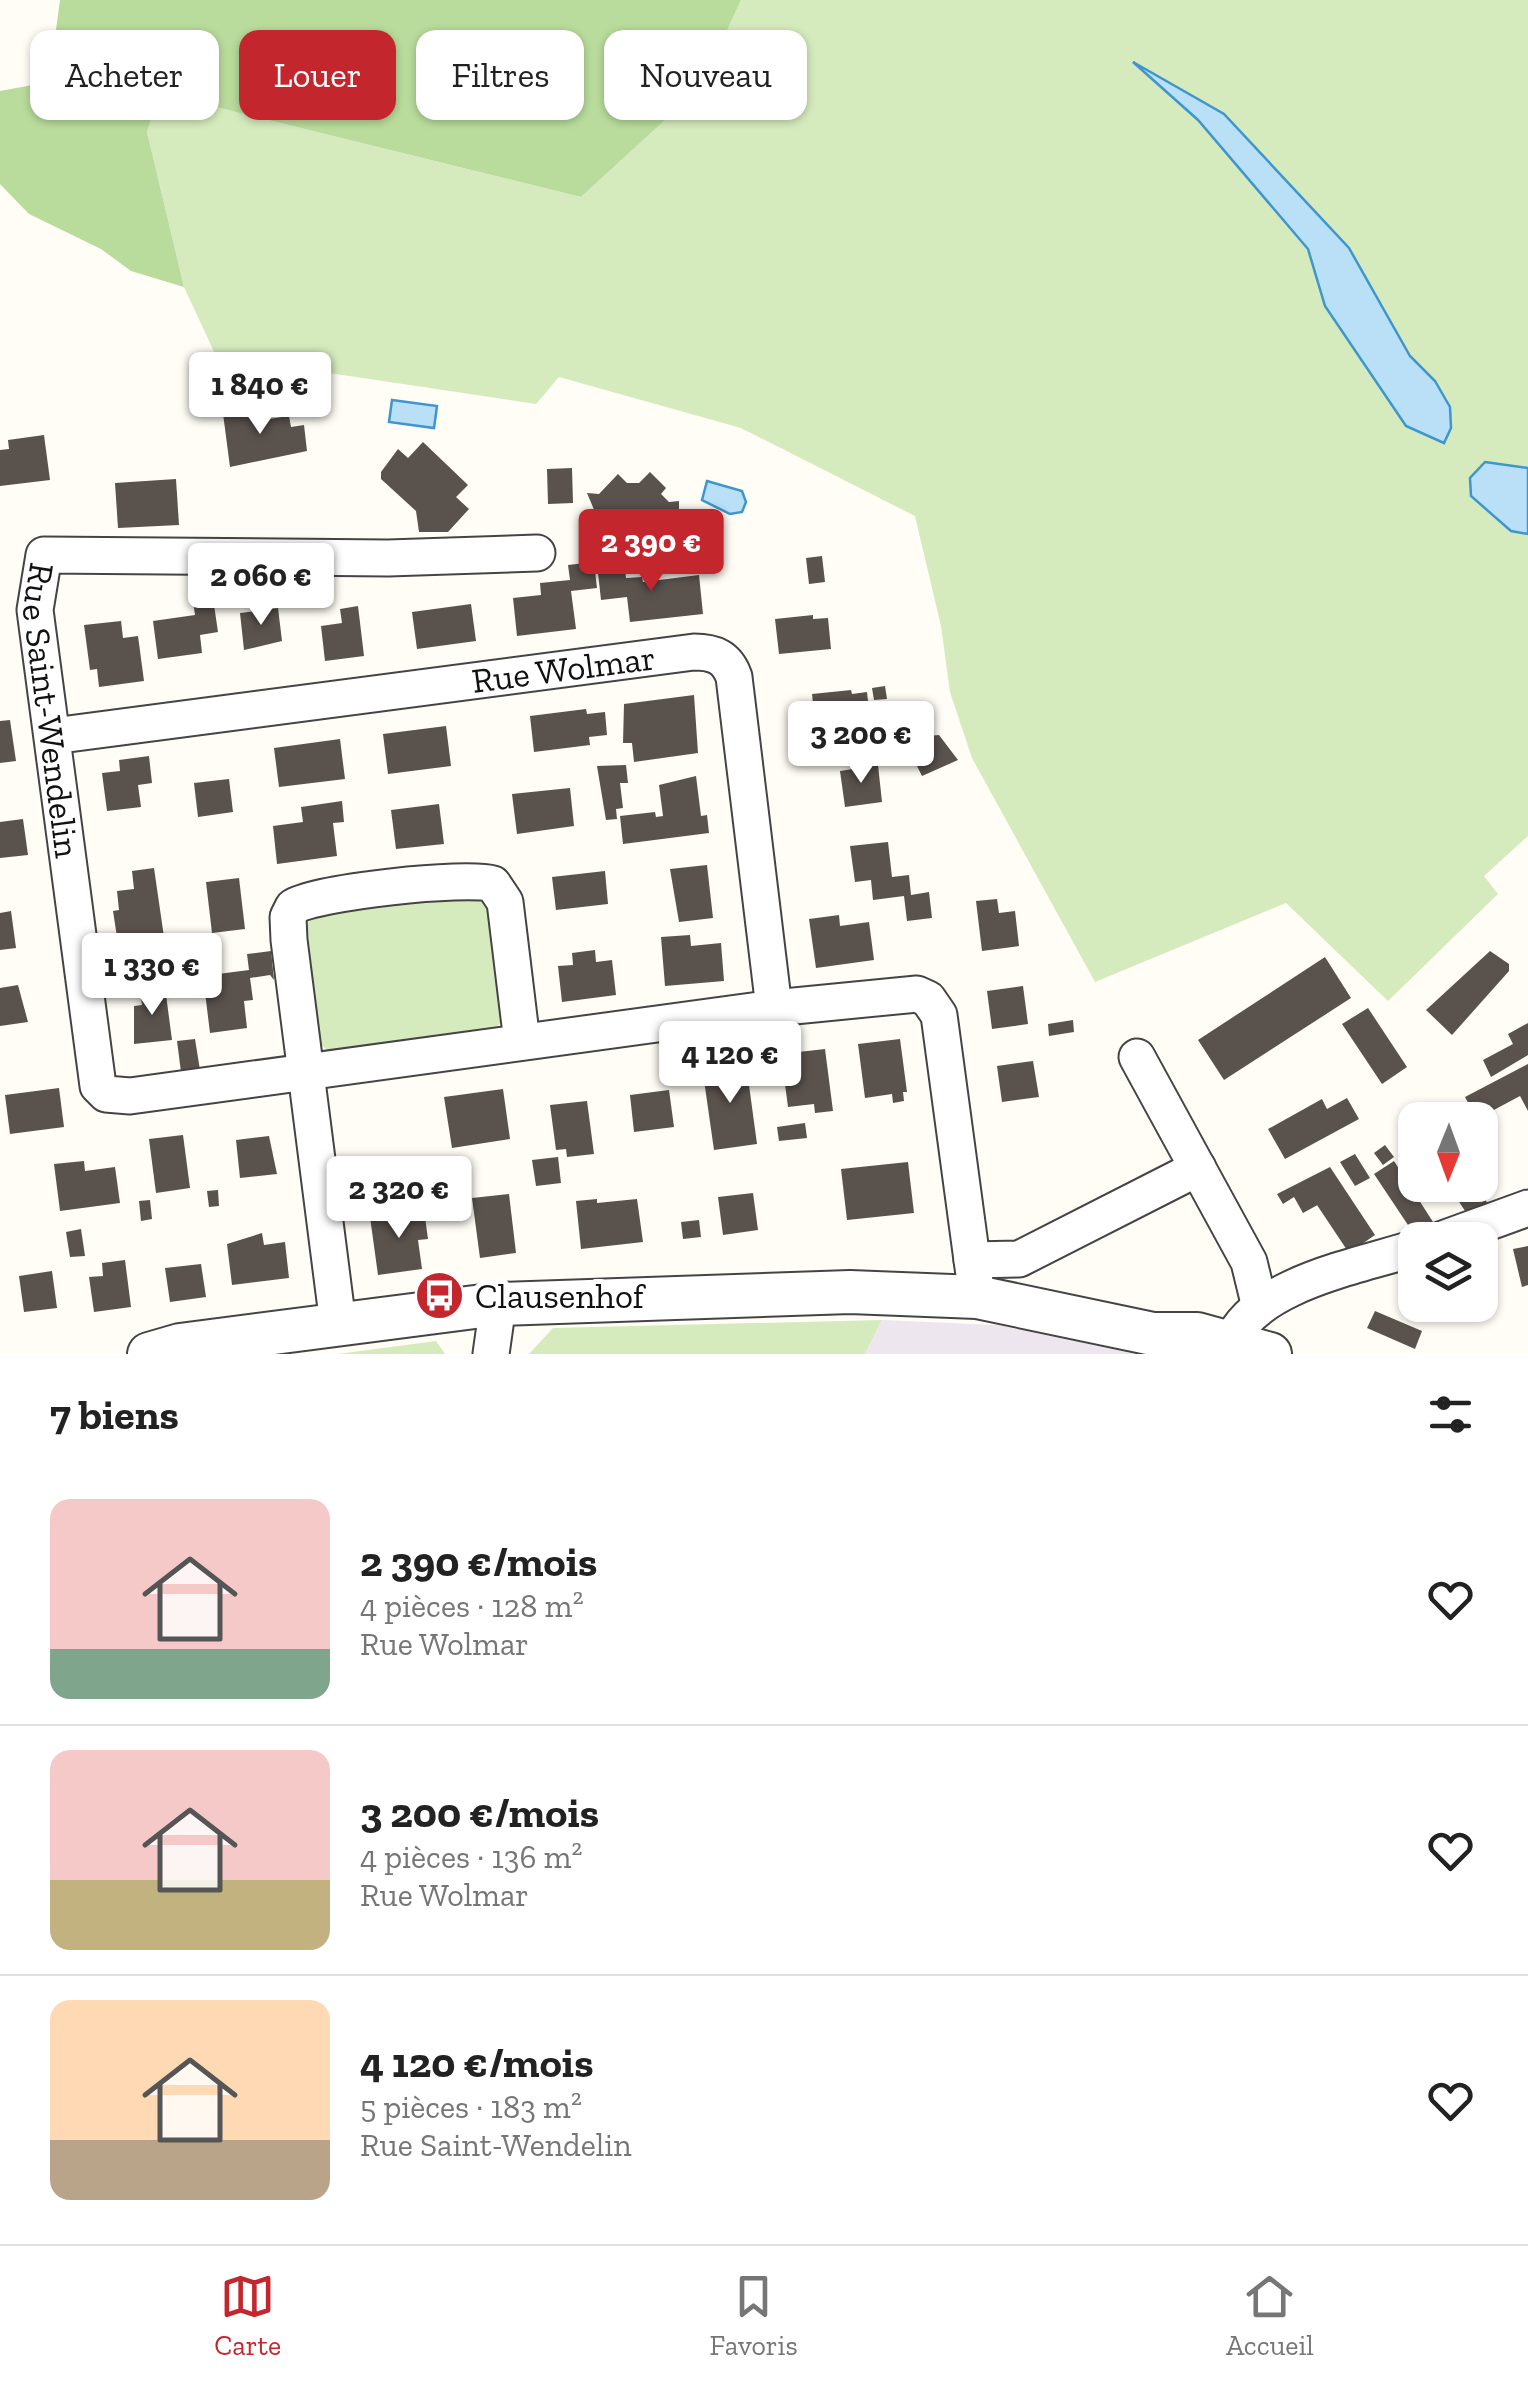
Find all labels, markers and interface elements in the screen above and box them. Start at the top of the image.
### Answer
chip: Acheter [30,30,219,120]
chip: Louer [239,30,396,120]
chip: Filtres [416,30,584,120]
chip: Nouveau [604,30,807,120]
pin: 1 840 € [168,352,352,437]
text: 1 840 € [211,365,309,403]
pin: 2 390 € [559,509,743,594]
text: 2 390 € [601,522,701,560]
pin: 2 060 € [169,543,353,628]
text: 2 060 € [210,556,312,594]
street label: Rue Saint-Wendelin [13,560,89,860]
street label: Rue Wolmar [469,636,658,702]
pin: 3 200 € [769,701,953,786]
text: 3 200 € [810,714,912,752]
pin: 1 330 € [60,933,244,1018]
text: 1 330 € [104,946,200,984]
pin: 4 120 € [638,1021,822,1106]
text: 4 120 € [681,1034,779,1072]
north arrow [1398,1102,1498,1202]
map controls [1398,1102,1498,1322]
pin: 2 320 € [307,1156,491,1241]
text: 2 320 € [349,1169,449,1207]
button: layers [1398,1222,1498,1322]
bus stop icon: Clausenhof [414,1270,466,1322]
place label: Clausenhof [475,1275,647,1317]
icon: filters [1423,1387,1478,1442]
text: 7 biens [50,1389,179,1440]
text: 2 390 €/mois [360,1536,597,1587]
icon: home [130,1539,250,1659]
icon: heart [1423,1572,1478,1627]
text: 4 pièces · 128 m² [360,1587,584,1625]
text: Rue Wolmar [360,1625,529,1663]
text: 3 200 €/mois [360,1787,599,1838]
icon: home [130,1790,250,1910]
icon: heart [1423,1823,1478,1878]
text: 4 pièces · 136 m² [360,1838,582,1876]
text: Rue Wolmar [360,1876,529,1914]
text: 4 120 €/mois [360,2037,593,2088]
icon: home [130,2040,250,2160]
icon: heart [1423,2073,1478,2128]
text: 5 pièces · 183 m² [360,2088,582,2126]
text: Rue Saint-Wendelin [360,2126,632,2164]
tab: Carte [214,2269,281,2362]
tab: Favoris [709,2269,798,2362]
tab: Accueil [1226,2269,1314,2362]

